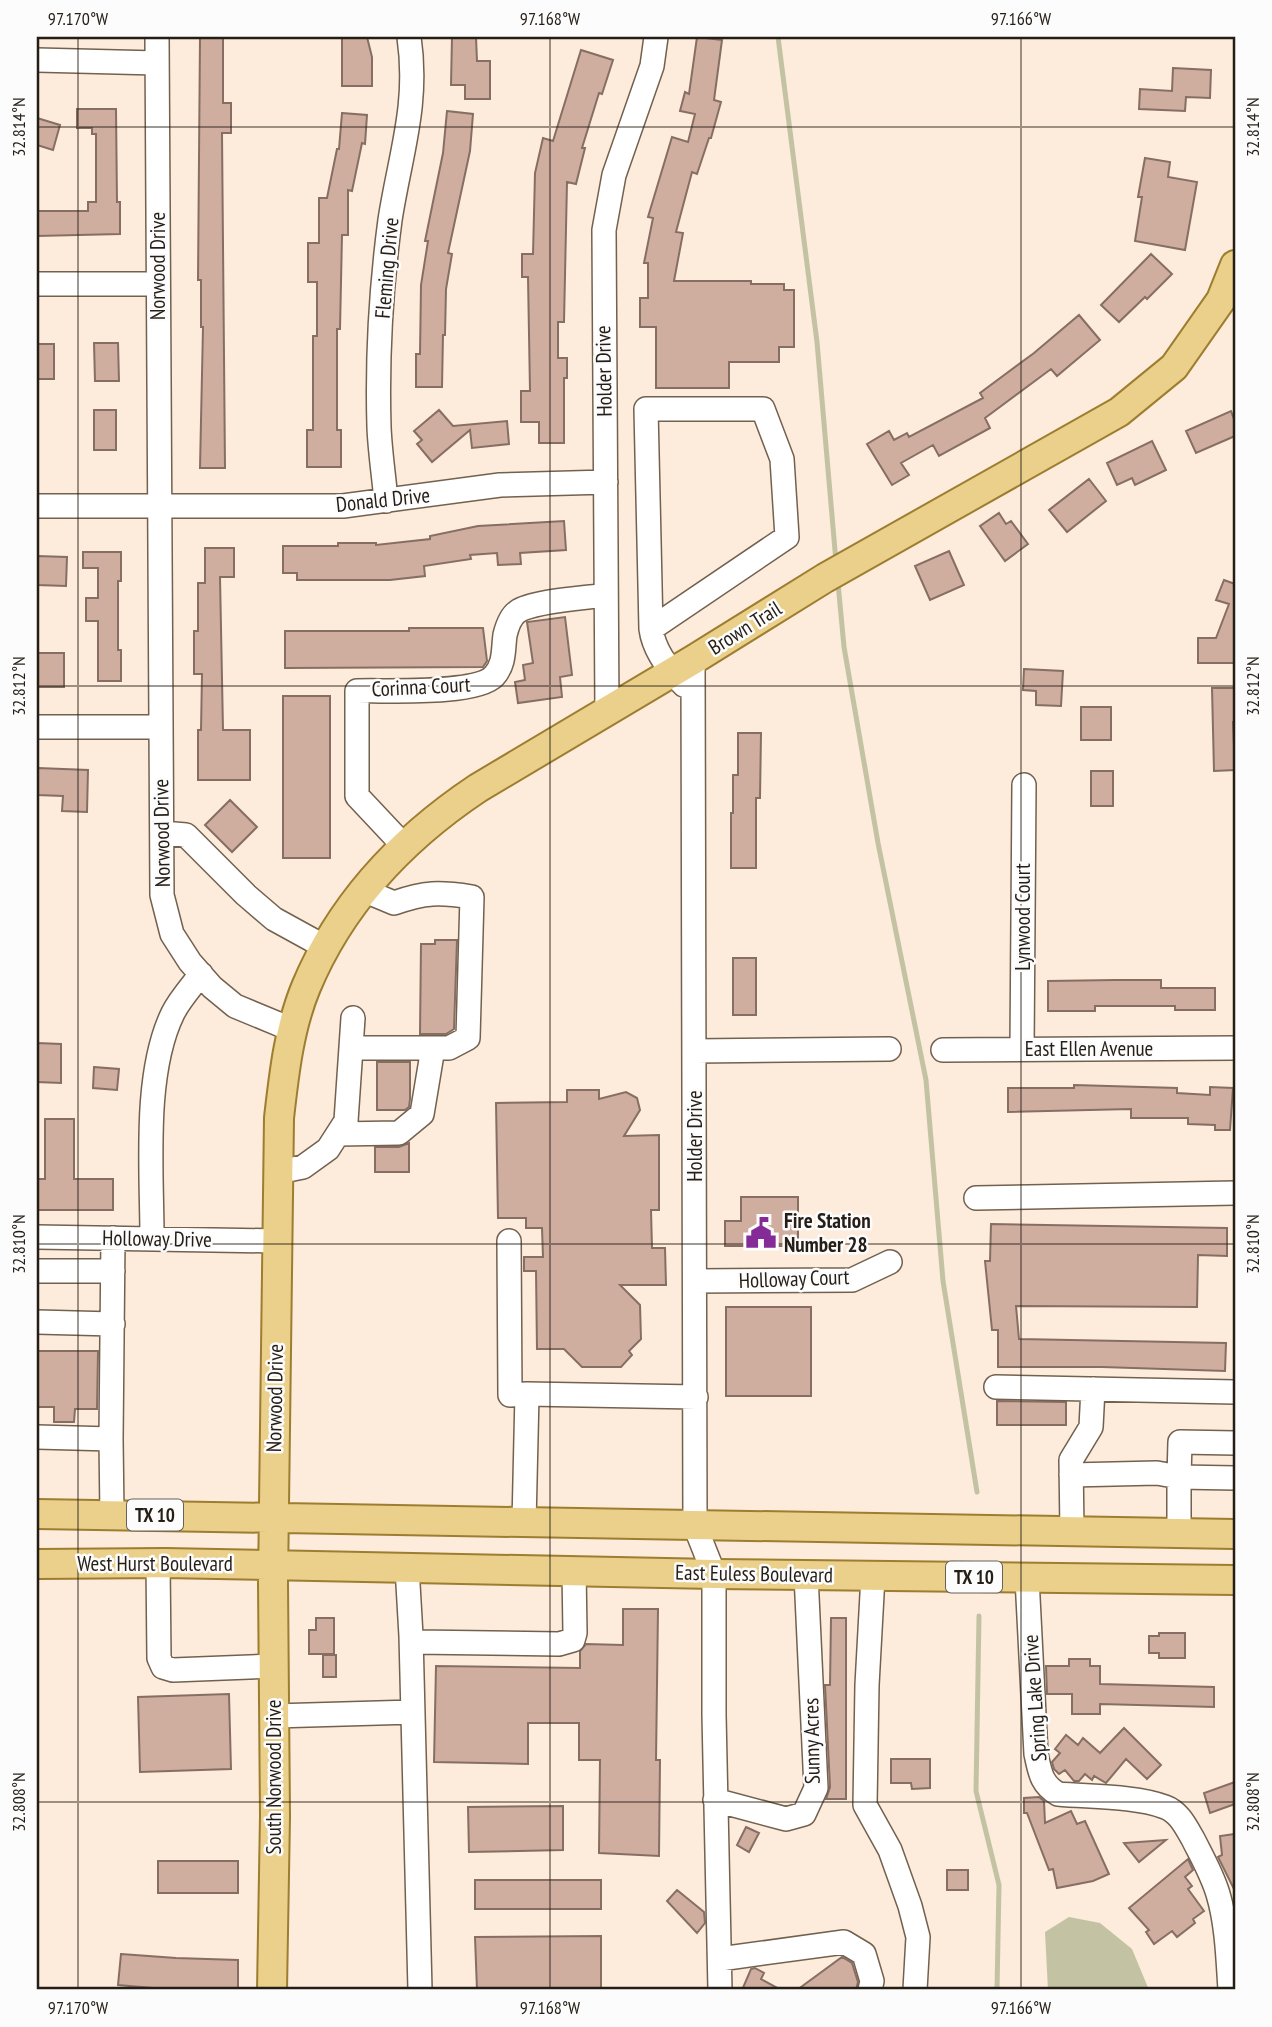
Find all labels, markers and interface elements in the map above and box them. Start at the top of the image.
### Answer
text: 97.170°W [48,7,108,30]
text: 97.168°W [520,7,580,30]
text: 97.166°W [991,7,1051,30]
text: 32.814°N [7,97,30,157]
text: 32.814°N [1241,97,1264,157]
street label: Norwood Drive [144,212,171,320]
street label: Fleming Drive [369,216,404,320]
street label: Holder Drive [589,325,618,417]
street label: Donald Drive [335,481,431,518]
street label: Brown Trail [703,595,786,661]
text: 32.812°N [7,656,30,716]
text: 32.812°N [1241,656,1264,716]
street label: Corinna Court [371,670,471,703]
street label: Norwood Drive [147,779,176,887]
street label: Lynwood Court [1009,863,1036,971]
street label: East Ellen Avenue [1025,1035,1153,1062]
street label: Holder Drive [681,1090,708,1182]
place label: Fire Station Number 28 [784,1207,871,1258]
text: 32.810°N [7,1214,30,1274]
text: 32.810°N [1241,1214,1264,1274]
public building icon: Fire Station Number 28 [744,1216,778,1250]
street label: Holloway Drive [102,1224,212,1253]
street label: Holloway Court [738,1263,850,1294]
street label: Norwood Drive [260,1344,289,1452]
road number: TX 10 [127,1499,183,1530]
street label: West Hurst Boulevard [77,1550,233,1577]
street label: East Euless Boulevard [675,1559,833,1588]
road number: TX 10 [946,1562,1002,1592]
street label: Spring Lake Drive [1017,1634,1052,1762]
street label: Sunny Acres [797,1698,826,1784]
street label: South Norwood Drive [260,1700,287,1854]
text: 32.808°N [7,1772,30,1832]
text: 32.808°N [1241,1772,1264,1832]
text: 97.170°W [48,1996,108,2019]
text: 97.168°W [520,1996,580,2019]
text: 97.166°W [991,1996,1051,2019]

